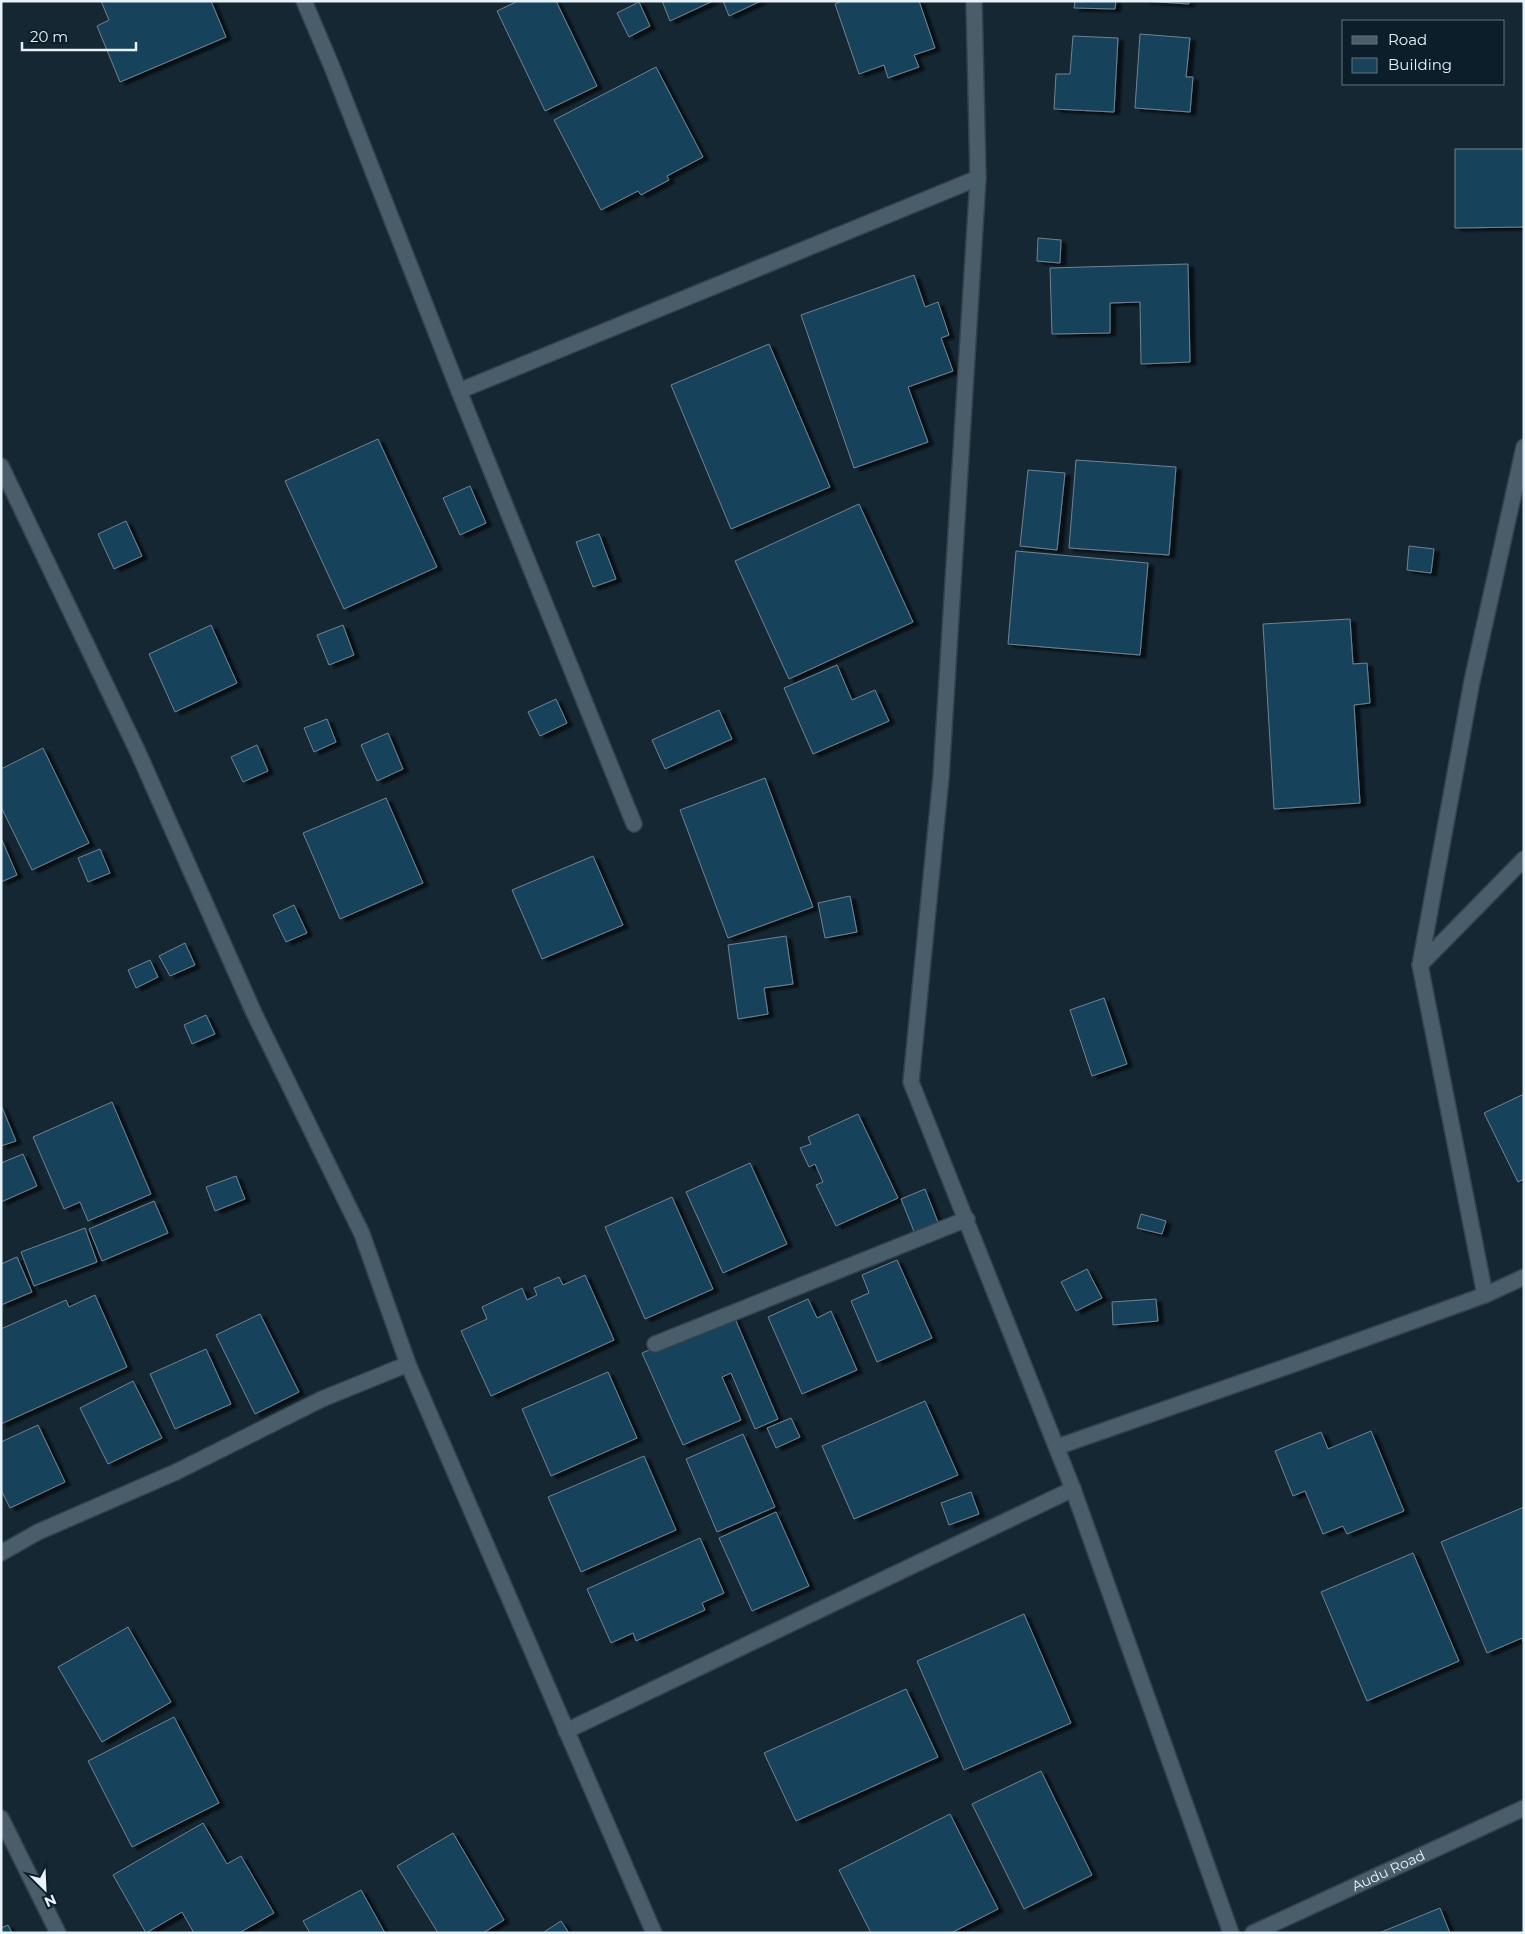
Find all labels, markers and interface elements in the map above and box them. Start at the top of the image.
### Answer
scale bar [22,20,136,52]
legend [1342,20,1505,85]
text: 20 m [30,27,68,46]
text: Road [1388,30,1427,49]
text: Building [1388,55,1452,74]
street label: Audu Road [1349,1846,1428,1895]
north arrow [20,1864,70,1914]
text: N [41,1890,59,1911]

